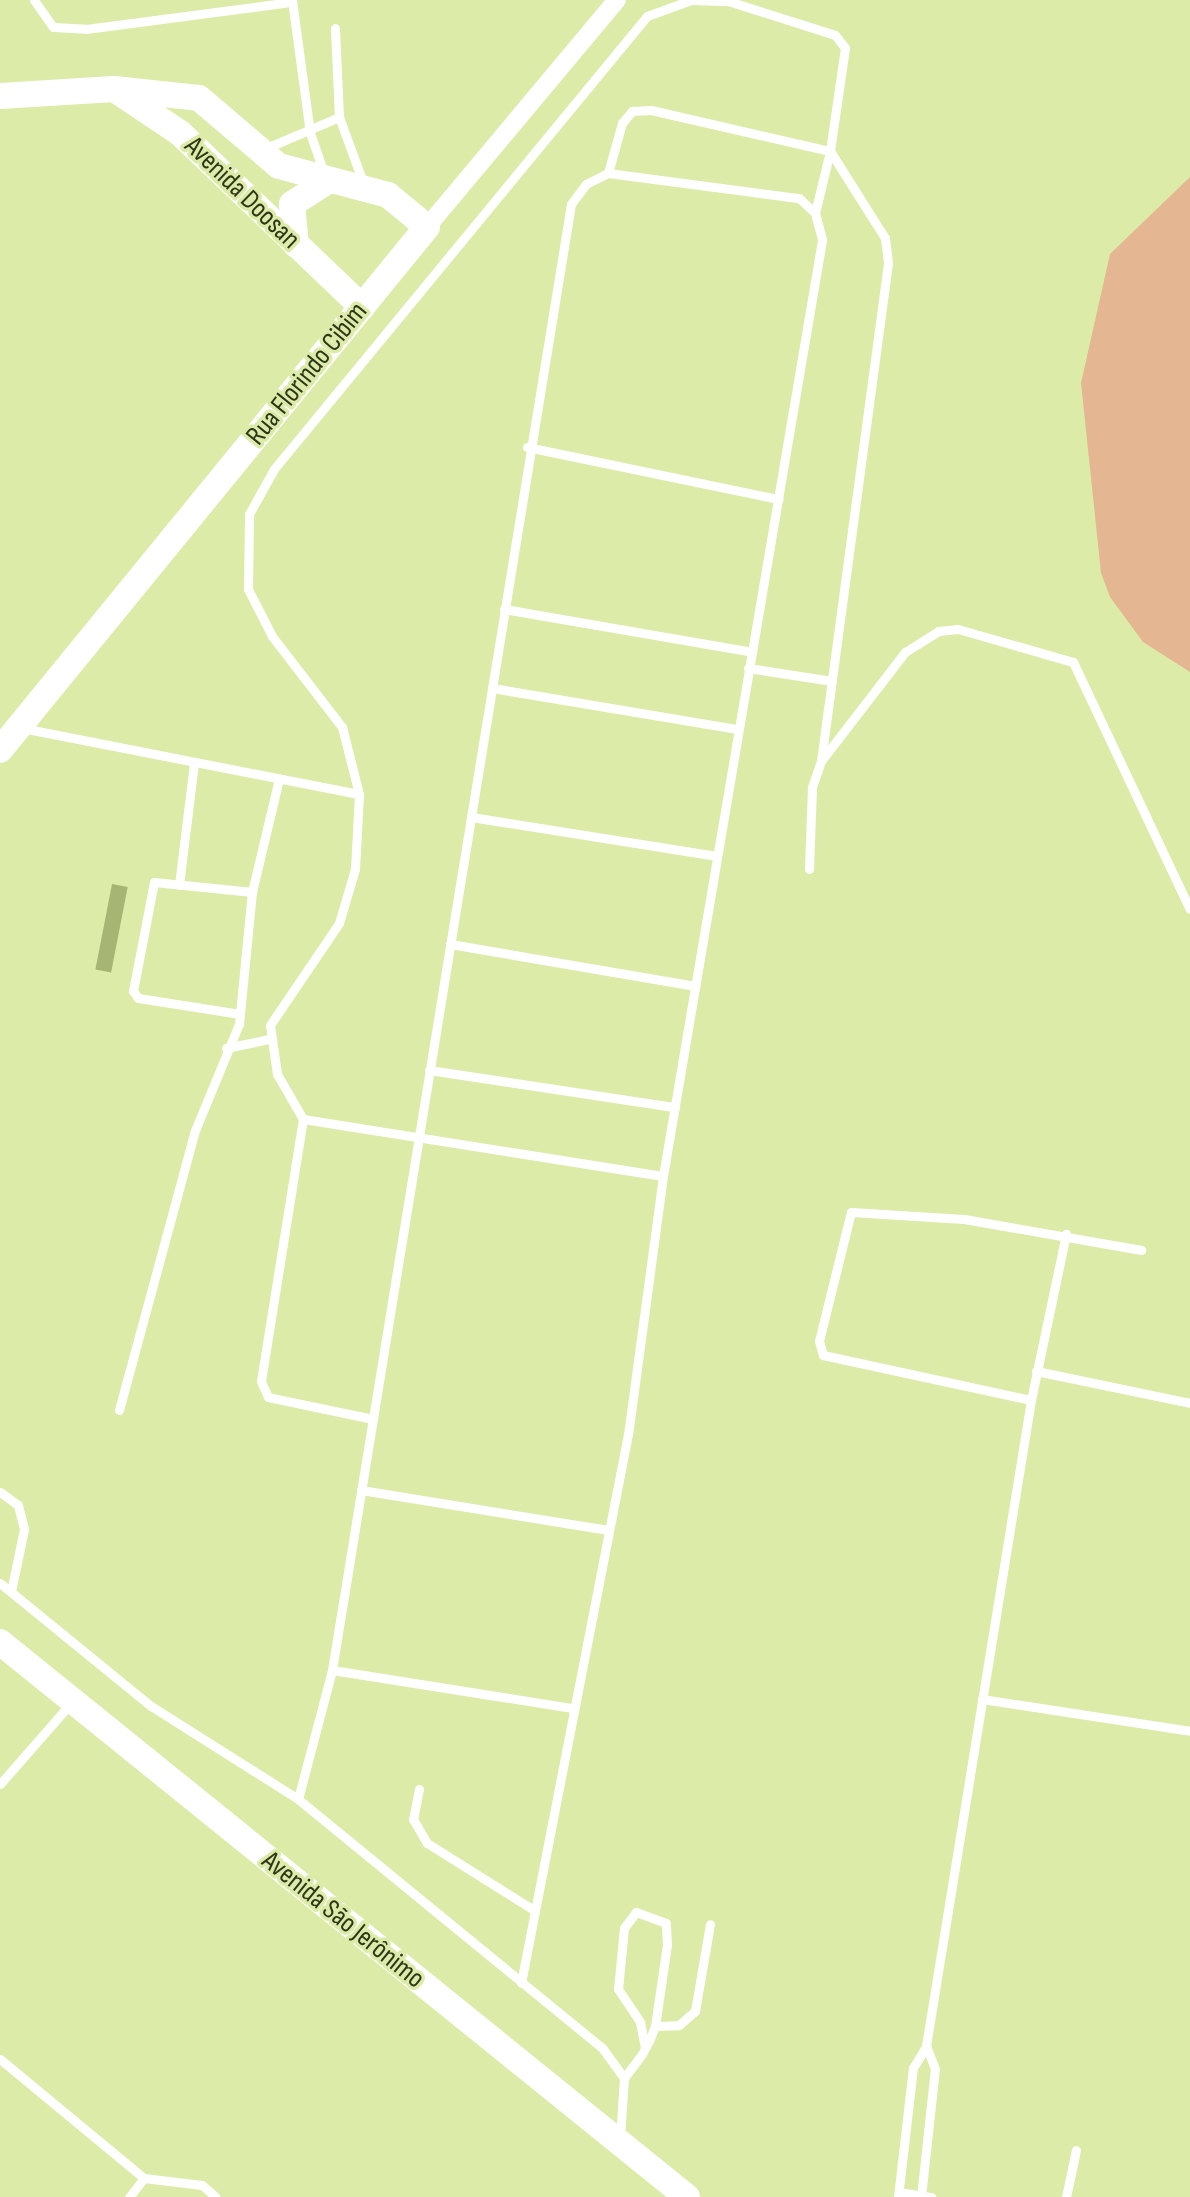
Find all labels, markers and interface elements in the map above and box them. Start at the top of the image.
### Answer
street label: Avenida Doosan [177,130,307,256]
street label: Rua Florindo Cibim [239,296,375,452]
street label: Avenida São Jerônimo [255,1844,431,1996]

